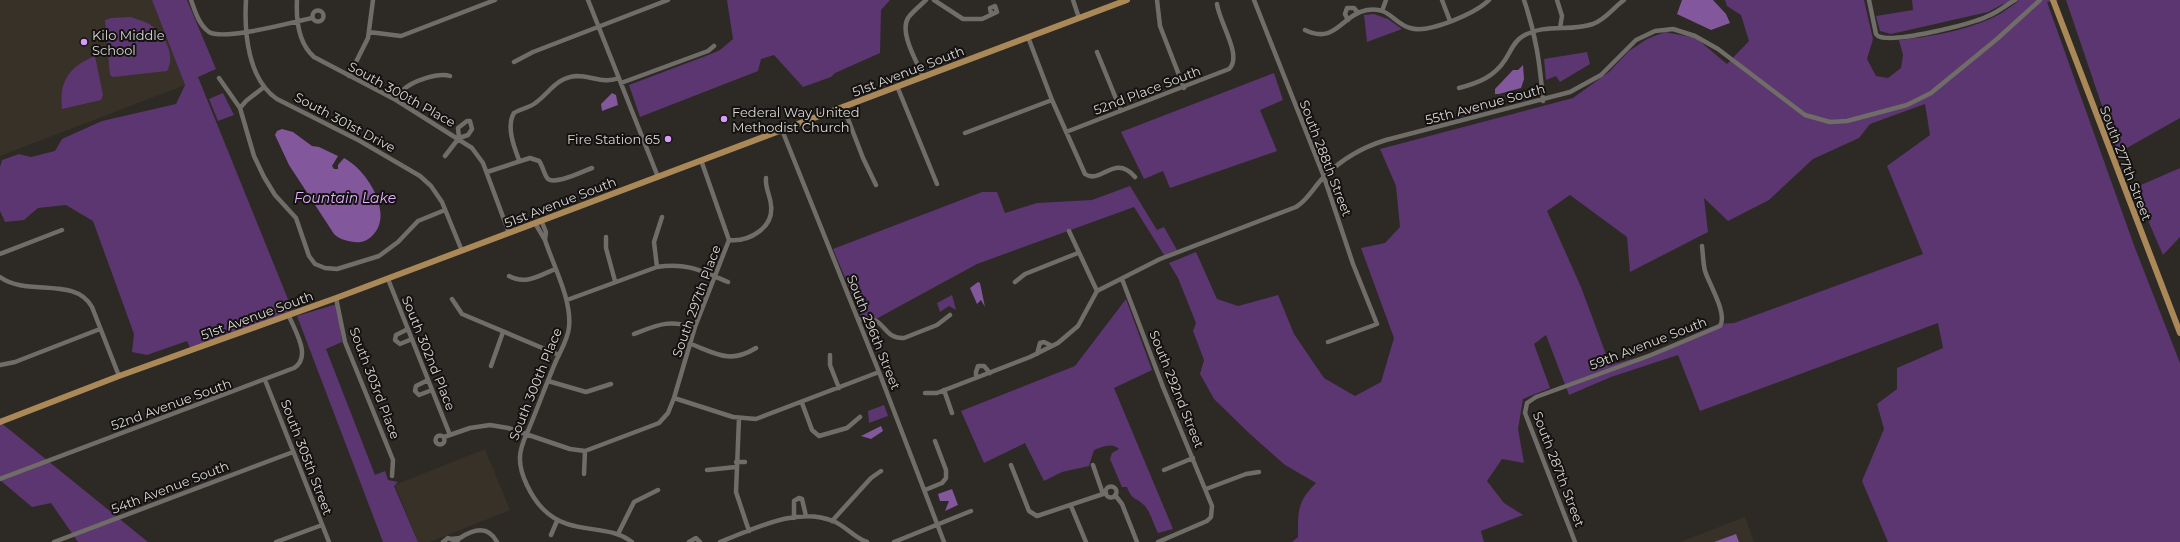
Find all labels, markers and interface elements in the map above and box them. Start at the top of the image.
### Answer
place label: Kilo Middle School [92,27,165,58]
marker: Kilo Middle School [79,37,89,47]
street label: 51st Avenue South [850,42,966,100]
street label: South 300th Place [346,58,459,130]
street label: 52nd Place South [1091,62,1203,118]
street label: 55th Avenue South [1423,80,1547,128]
street label: South 301st Drive [292,89,398,155]
street label: South 288th Street [1296,98,1356,218]
street label: South 277th Street [2097,103,2155,223]
place label: Federal Way United Methodist Church [732,104,860,135]
marker: Federal Way United Methodist Church [719,114,729,124]
place label: Fire Station 65 [567,131,660,147]
marker: Fire Station 65 [663,134,673,144]
street label: 51st Avenue South [502,173,618,231]
water label: Fountain Lake [294,189,396,207]
street label: South 297th Place [668,243,724,359]
street label: South 296th Street [844,272,904,392]
street label: 51st Avenue South [199,287,315,343]
street label: South 302nd Place [399,293,459,413]
street label: 59th Avenue South [1587,313,1709,373]
street label: South 303rd Place [346,325,404,441]
street label: South 300th Place [505,325,565,443]
street label: South 292nd Street [1146,328,1208,450]
street label: 52nd Avenue South [109,375,233,433]
street label: South 305th Street [278,397,336,517]
street label: South 287th Street [1530,409,1588,529]
street label: 54th Avenue South [109,457,231,517]

